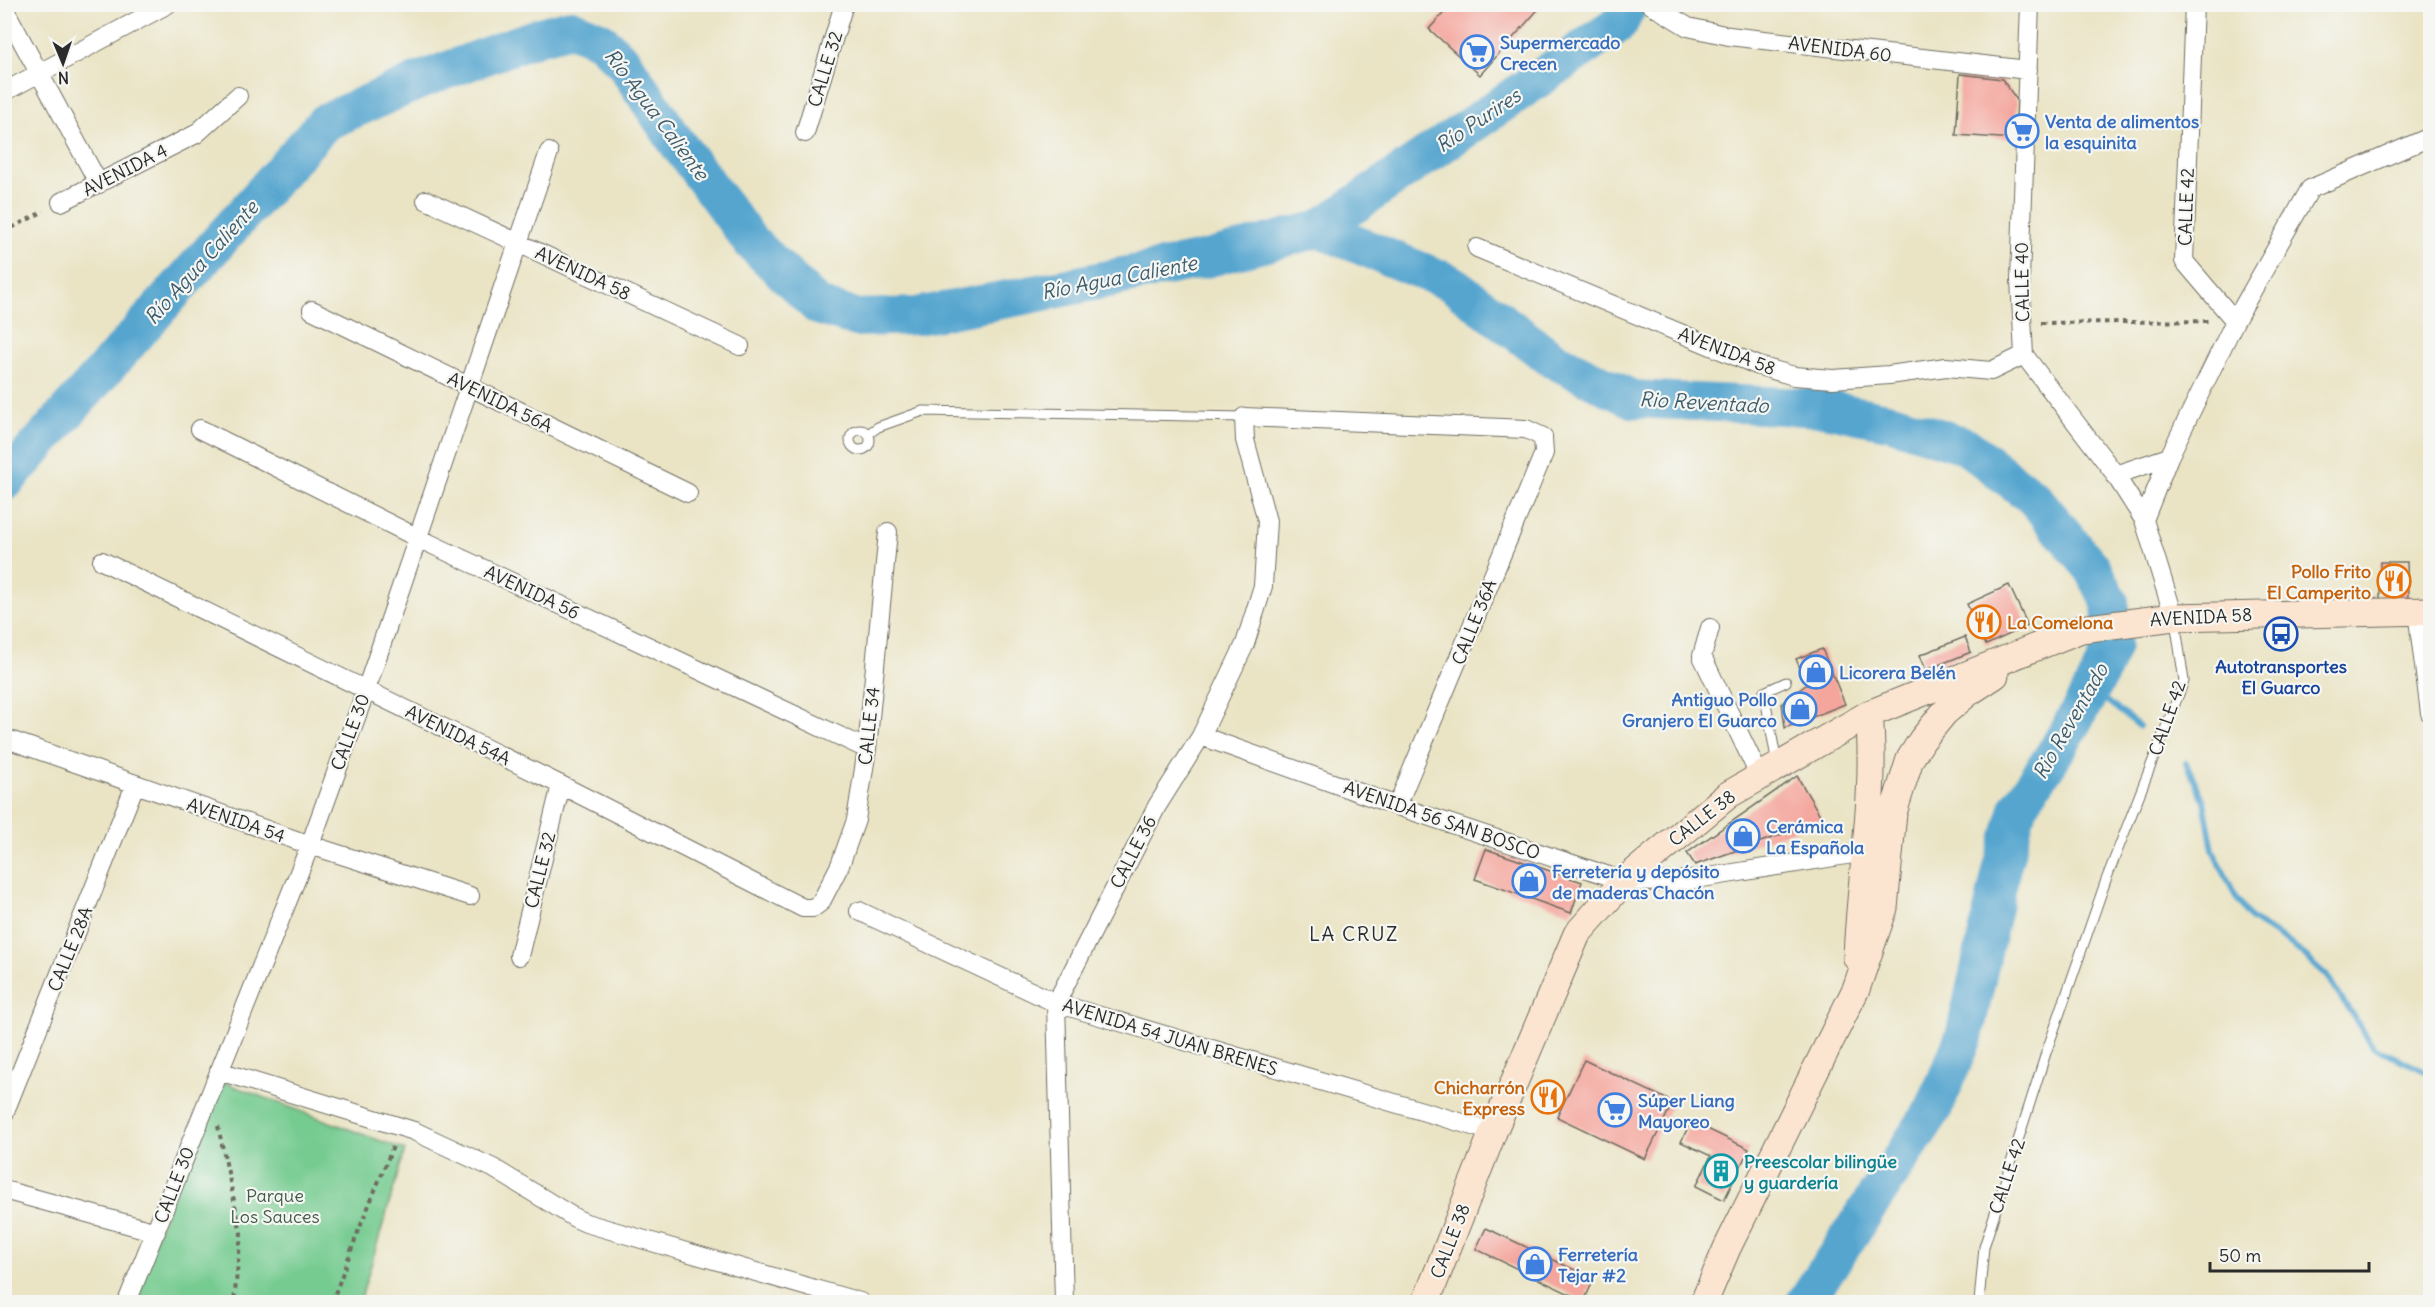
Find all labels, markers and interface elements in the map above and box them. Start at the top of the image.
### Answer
street label: CALLE 32 [803,28,847,110]
place label: Supermercado Crecen [1500,31,1620,75]
street label: AVENIDA 60 [1787,31,1893,67]
north arrow [33,33,93,93]
supermarket icon: Supermercado Crecen [1459,34,1495,70]
water label: Río Agua Caliente [600,43,715,186]
text: N [58,68,69,88]
water label: Río Purires [1431,81,1527,157]
place label: Venta de alimentos la esquinita [2045,110,2199,154]
supermarket icon: Venta de alimentos la esquinita [2004,113,2040,149]
street label: AVENIDA 4 [79,139,171,201]
street label: CALLE 42 [2173,167,2199,246]
water label: Río Agua Caliente [139,194,264,329]
street label: AVENIDA 58 [532,241,634,305]
street label: CALLE 40 [2010,242,2034,322]
water label: Río Agua Caliente [1039,249,1200,304]
street label: AVENIDA 58 [1675,322,1779,380]
street label: AVENIDA 56A [444,367,556,437]
water label: Rio Reventado [1639,386,1771,418]
street label: AVENIDA 56 [481,560,583,624]
place label: Pollo Frito El Camperito [2267,560,2371,604]
restaurant icon: Pollo Frito El Camperito [2376,563,2412,599]
street label: CALLE 36A [1446,576,1502,668]
street label: AVENIDA 58 [2149,603,2253,631]
restaurant icon: La Comelona [1966,604,2002,640]
place label: La Comelona [2007,611,2113,634]
bus stop icon: Autotransportes El Guarco [2263,616,2299,652]
shop icon: Licorera Belén [1798,654,1834,690]
place label: Autotransportes El Guarco [2215,655,2347,699]
water label: Rio Reventado [2027,657,2114,783]
place label: Licorera Belén [1839,661,1956,684]
street label: CALLE 42 [2143,677,2191,759]
street label: CALLE 34 [853,686,885,766]
place label: Antiguo Pollo Granjero El Guarco [1622,688,1777,732]
street label: CALLE 30 [326,691,374,773]
shop icon: Antiguo Pollo Granjero El Guarco [1782,691,1818,727]
street label: AVENIDA 54A [402,700,514,770]
street label: AVENIDA 56 SAN BOSCO [1341,776,1543,864]
street label: CALLE 38 [1664,785,1740,851]
street label: AVENIDA 54 [184,792,288,848]
street label: CALLE 36 [1105,812,1161,892]
place label: Cerámica La Española [1766,815,1864,859]
shop icon: Cerámica La Española [1725,818,1761,854]
street label: CALLE 32 [519,829,561,911]
place label: Ferretería y depósito de maderas Chacón [1552,860,1720,904]
shop icon: Ferretería y depósito de maderas Chacón [1511,863,1547,899]
street label: CALLE 28A [43,903,97,995]
district label: LA CRUZ [1309,921,1399,946]
street label: AVENIDA 54 JUAN BRENES [1060,993,1280,1081]
place label: Chicharrón Express [1434,1076,1526,1120]
restaurant icon: Chicharrón Express [1530,1079,1566,1115]
place label: Súper Liang Mayoreo [1638,1089,1735,1133]
supermarket icon: Súper Liang Mayoreo [1597,1092,1633,1128]
street label: CALLE 42 [1984,1135,2030,1217]
street label: CALLE 30 [149,1144,199,1226]
place label: Preescolar bilingüe y guardería [1744,1150,1897,1194]
building icon: Preescolar bilingüe y guardería [1703,1153,1739,1189]
park label: Parque Los Sauces [230,1184,320,1228]
street label: CALLE 38 [1425,1200,1475,1282]
scale bar [2210,1235,2369,1273]
place label: Ferretería Tejar #2 [1558,1243,1638,1287]
text: 50 m [2219,1244,2261,1267]
shop icon: Ferretería Tejar #2 [1517,1246,1553,1282]

